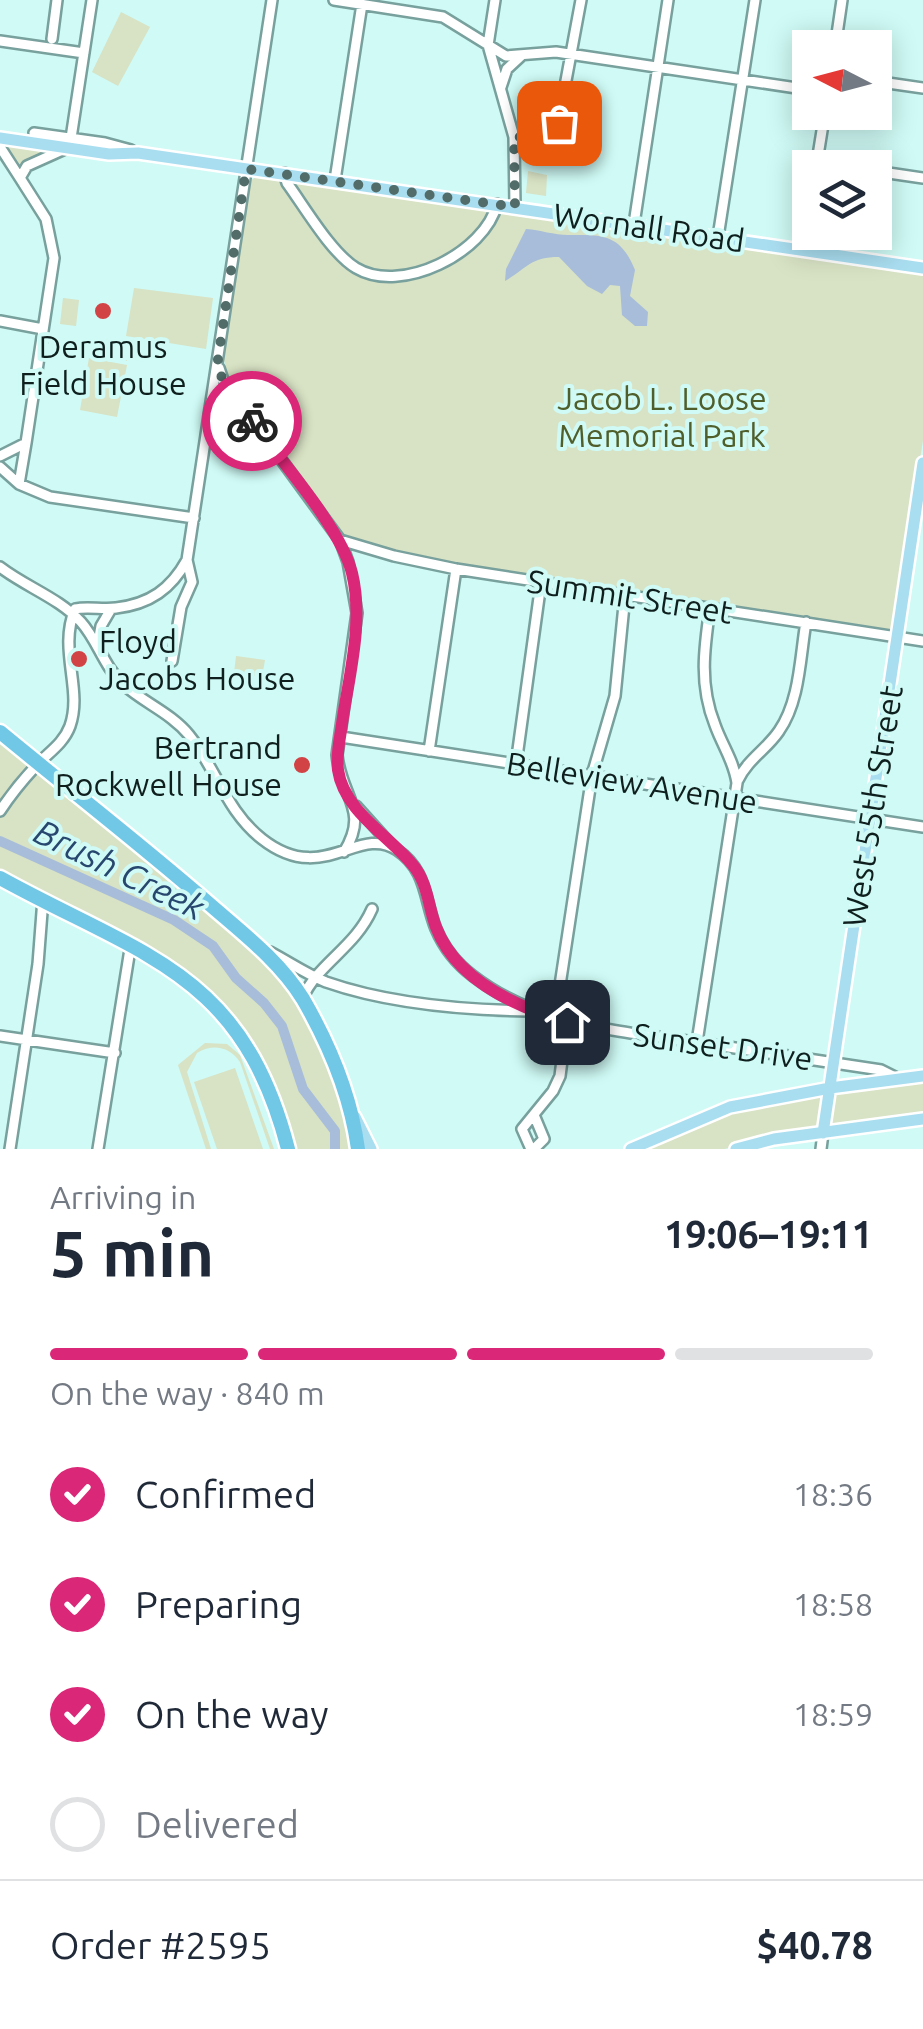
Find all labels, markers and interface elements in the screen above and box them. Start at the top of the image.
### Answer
north arrow [792,30,892,130]
map controls [792,30,892,250]
pin [517,81,602,166]
icon: bag [532,96,587,151]
button: layers [792,150,892,250]
street label: Wornall Road [551,196,747,258]
marker: Deramus Field House [92,300,114,322]
place label: Deramus Field House [19,328,187,401]
courier [202,371,302,471]
park label: Jacob L. Loose Memorial Park [557,380,767,453]
icon: bike [225,394,280,449]
street label: Summit Street [525,562,736,630]
place label: Floyd Jacobs House [99,623,295,696]
marker: Floyd Jacobs House [68,648,90,670]
street label: West 55th Street [835,682,909,929]
place label: Bertrand Rockwell House [55,729,282,802]
street label: Belleview Avenue [504,744,760,820]
marker: Bertrand Rockwell House [291,754,313,776]
water label: Brush Creek [28,811,212,927]
pin [525,980,610,1065]
icon: home [540,995,595,1050]
street label: Sunset Drive [631,1016,815,1076]
text: Arriving in [50,1179,196,1215]
text: 19:06–19:11 [664,1213,873,1255]
text: 5 min [50,1216,214,1289]
text: On the way · 840 m [50,1375,325,1411]
icon: check [50,1467,105,1522]
text: Confirmed [135,1473,316,1515]
text: 18:36 [793,1476,873,1512]
icon: check [50,1577,105,1632]
text: Preparing [135,1583,302,1625]
text: 18:58 [793,1586,873,1622]
icon: check [50,1687,105,1742]
text: On the way [135,1693,328,1735]
text: 18:59 [793,1696,873,1732]
text: Delivered [135,1803,299,1845]
text: Order #2595 [50,1924,271,1966]
text: $40.78 [756,1924,873,1966]

